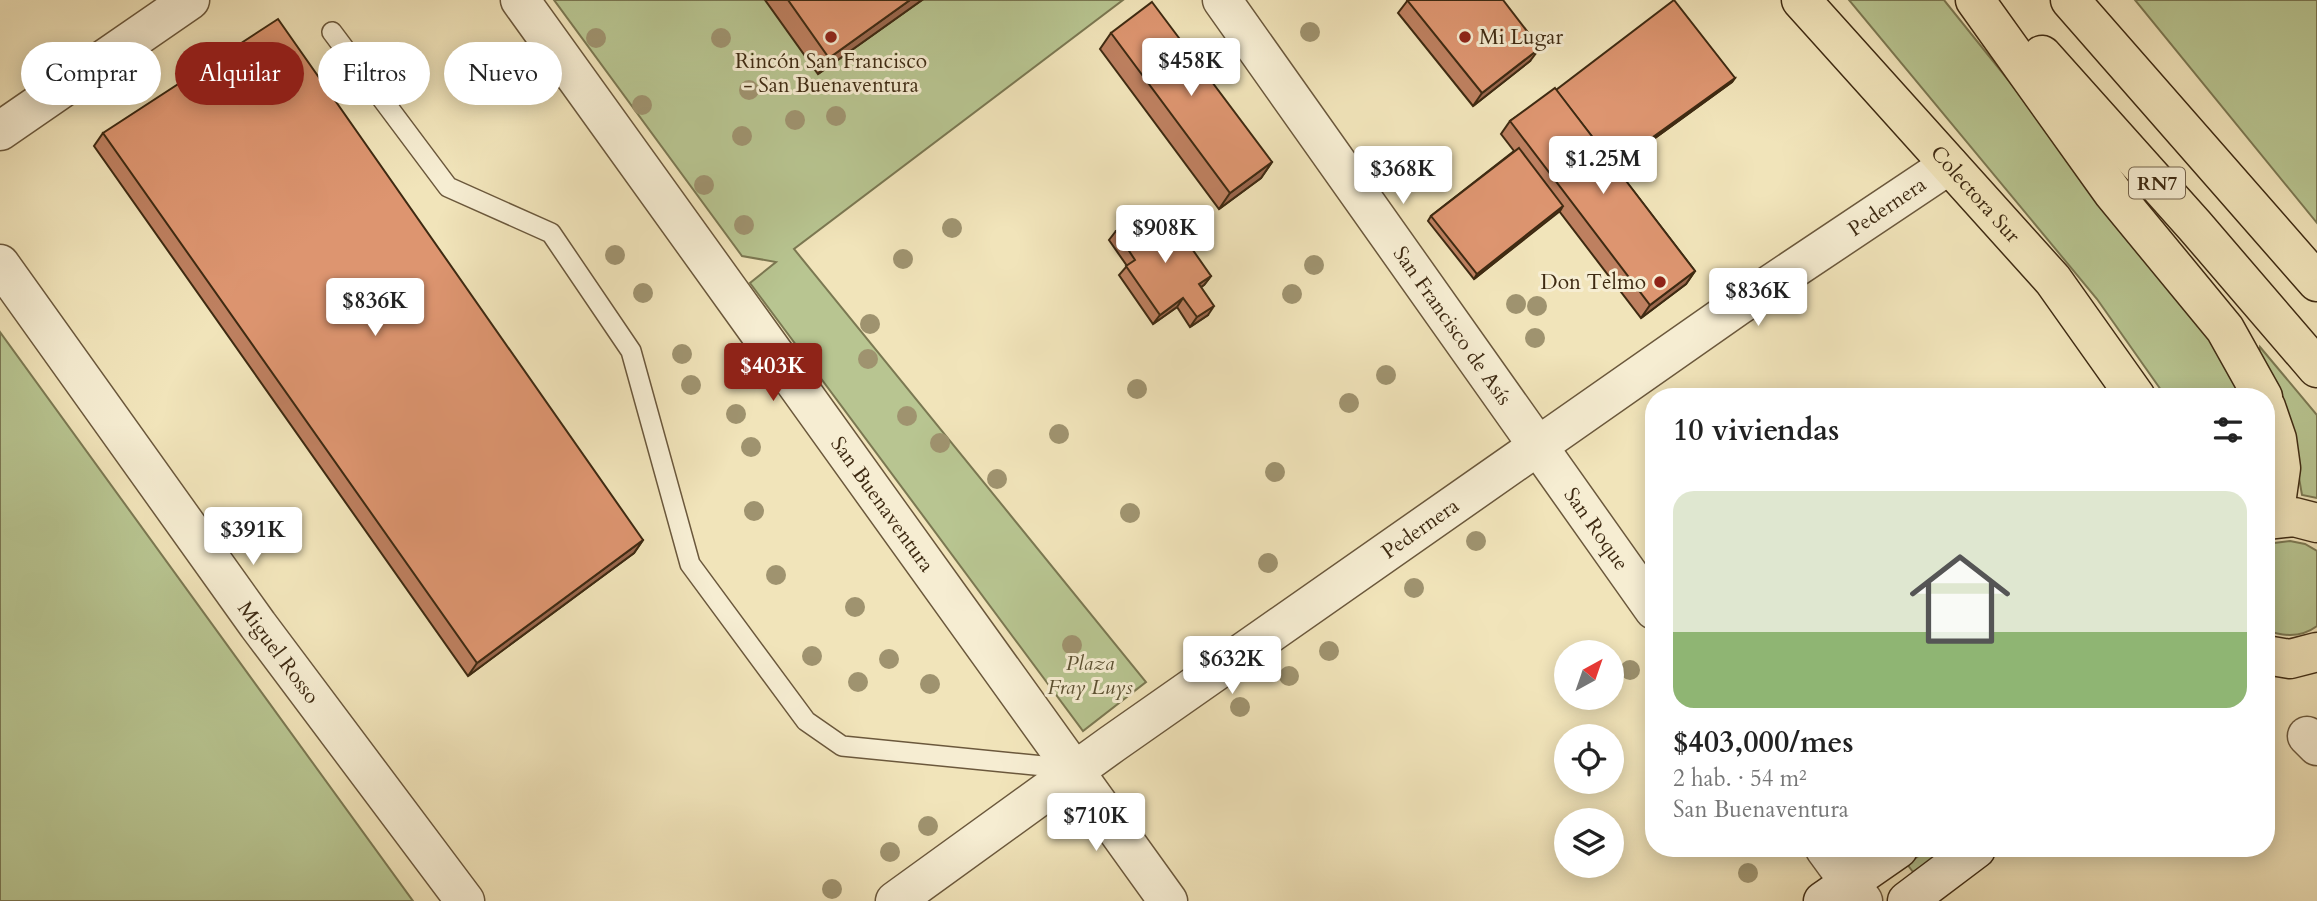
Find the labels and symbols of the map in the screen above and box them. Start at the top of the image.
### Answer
place label: Mi Lugar [1479,23,1563,52]
marker: Rincón San Francisco - San Buenaventura [823,29,839,45]
marker: Mi Lugar [1457,29,1473,45]
pin: $458K [1142,38,1240,98]
place label: Rincón San Francisco - San Buenaventura [735,47,927,100]
pin: $1.25M [1546,136,1660,196]
street label: Colectora Sur [1924,139,2027,250]
pin: $368K [1354,146,1452,206]
road number: RN7 [2129,168,2185,198]
street label: Pedernera [1842,170,1932,244]
pin: $908K [1116,205,1214,265]
street label: San Francisco de Asís [1386,241,1518,411]
place label: Don Telmo [1541,268,1646,297]
pin: $836K [1709,268,1807,328]
marker: Don Telmo [1652,274,1668,290]
pin: $836K [326,278,424,338]
pin: $403K [724,344,822,403]
street label: San Buenaventura [824,431,941,578]
street label: San Roque [1557,482,1636,576]
street label: Pedernera [1376,491,1465,566]
pin: $391K [204,508,302,567]
street label: Miguel Rosso [231,596,326,710]
pin: $632K [1183,636,1281,696]
north arrow [1554,640,1624,710]
park label: Plaza Fray Luys [1047,649,1133,702]
pin: $710K [1047,794,1145,853]

